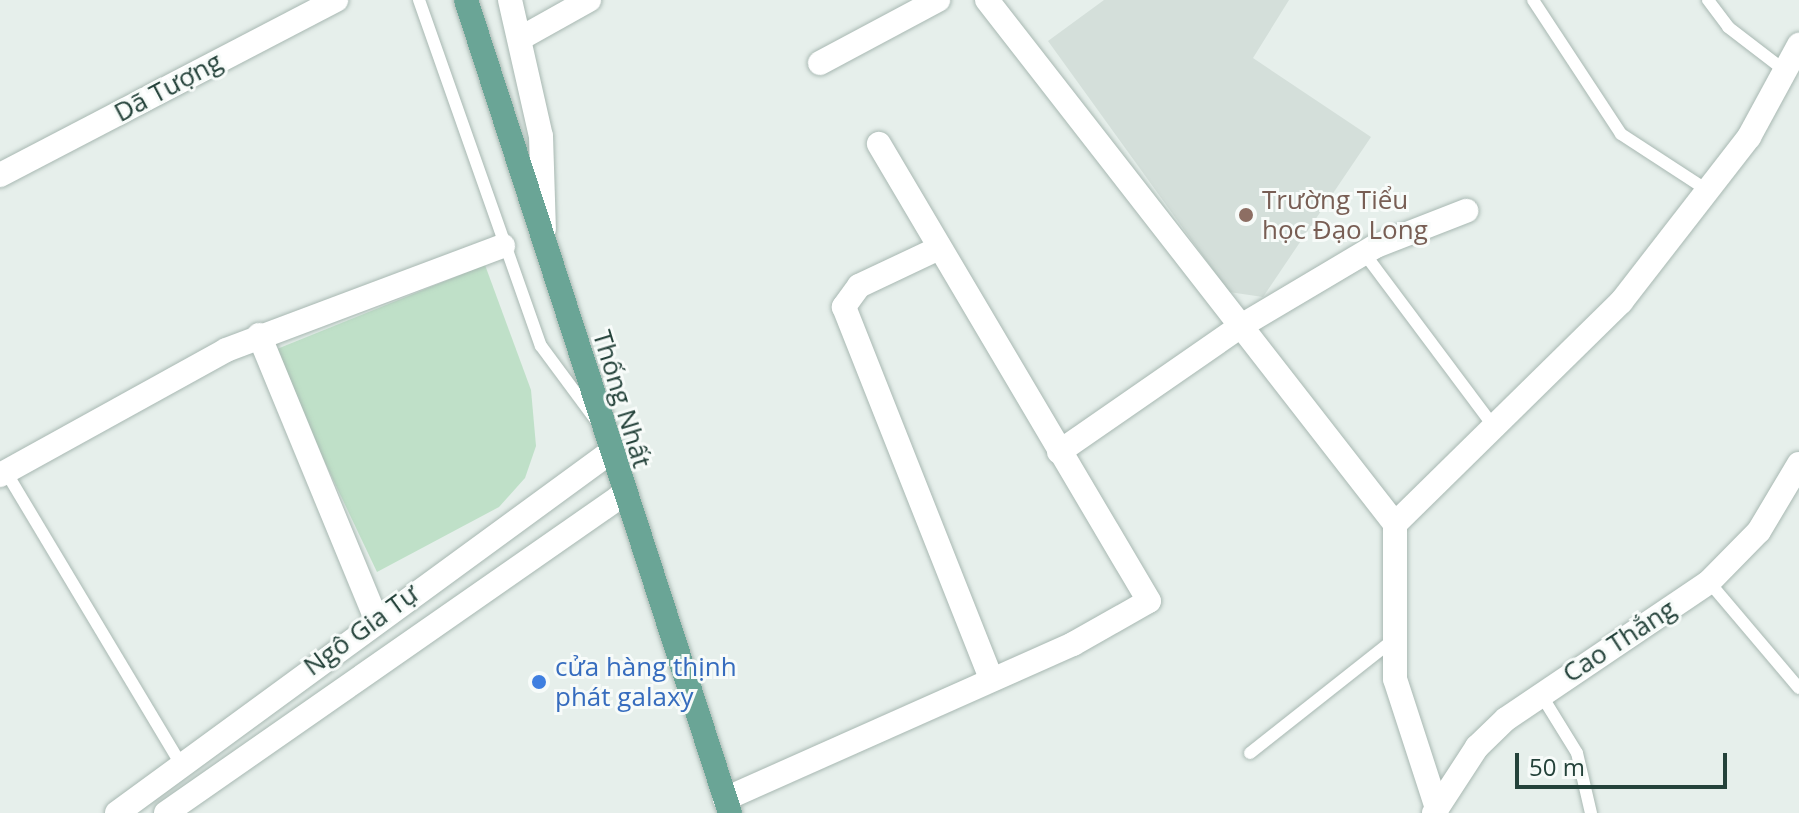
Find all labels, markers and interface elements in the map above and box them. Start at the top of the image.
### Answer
street label: Dã Tượng [109,46,227,128]
place label: Trường Tiểu học Đạo Long [1262,184,1428,246]
marker: Trường Tiểu học Đạo Long [1237,206,1255,224]
street label: Thống Nhất [586,327,658,471]
street label: Ngô Gia Tự [298,578,424,682]
street label: Cao Thắng [1557,593,1681,689]
place label: cửa hàng thịnh phát galaxy [555,651,737,712]
marker: cửa hàng thịnh phát galaxy [530,673,548,691]
scale bar [1519,737,1731,787]
text: 50 m [1529,750,1585,783]

